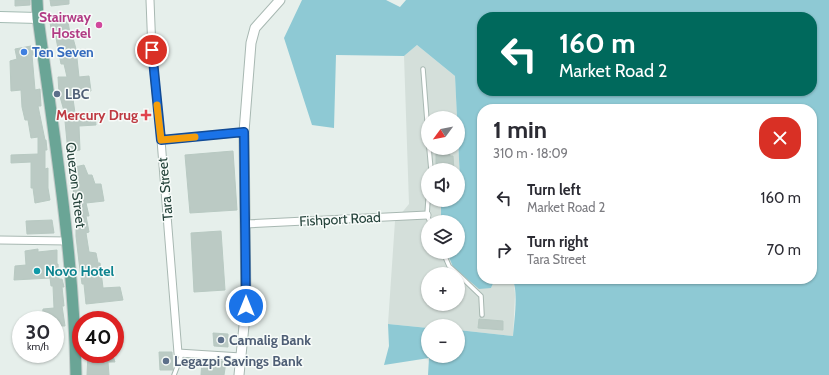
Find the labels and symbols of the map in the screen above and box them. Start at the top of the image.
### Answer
place label: Stairway Hostel [39,8,91,42]
marker: Stairway Hostel [94,20,104,30]
pin [135,33,169,67]
place label: Ten Seven [32,43,94,61]
marker: Ten Seven [19,47,29,57]
place label: LBC [65,85,90,103]
marker: LBC [52,89,62,99]
place label: Mercury Drug [56,106,138,124]
marker: Mercury Drug [141,110,151,120]
north arrow [421,111,465,155]
street label: Quezon Street [62,141,90,229]
street label: Tara Street [153,156,177,221]
street label: Fishport Road [299,208,381,230]
place label: Novo Hotel [45,262,114,280]
marker: Novo Hotel [32,266,42,276]
position arrow [225,285,267,327]
speed limit sign: 40 [72,311,124,363]
place label: Camalig Bank [229,331,311,349]
marker: Camalig Bank [216,335,226,345]
place label: Legazpi Savings Bank [174,352,303,370]
marker: Legazpi Savings Bank [161,356,171,366]

